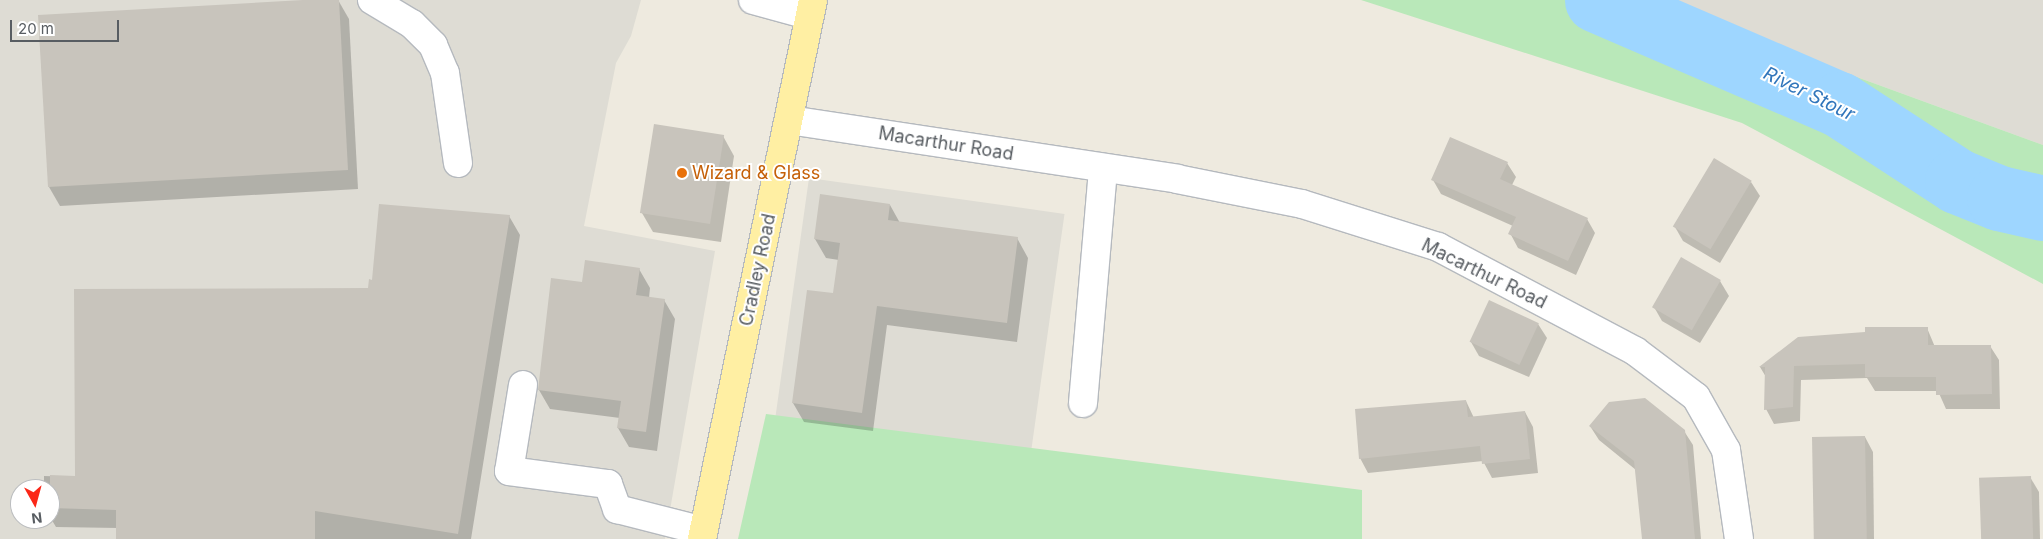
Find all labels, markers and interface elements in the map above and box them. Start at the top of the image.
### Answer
scale bar [12,10,121,42]
text: 20 m [18,19,54,38]
water label: River Stour [1760,62,1858,126]
street label: Macarthur Road [877,123,1015,165]
place label: Wizard & Glass [692,162,820,184]
marker: Wizard & Glass [676,167,688,179]
street label: Cradley Road [736,212,780,328]
street label: Macarthur Road [1418,234,1550,314]
north arrow [10,479,60,529]
text: N [30,509,43,527]

